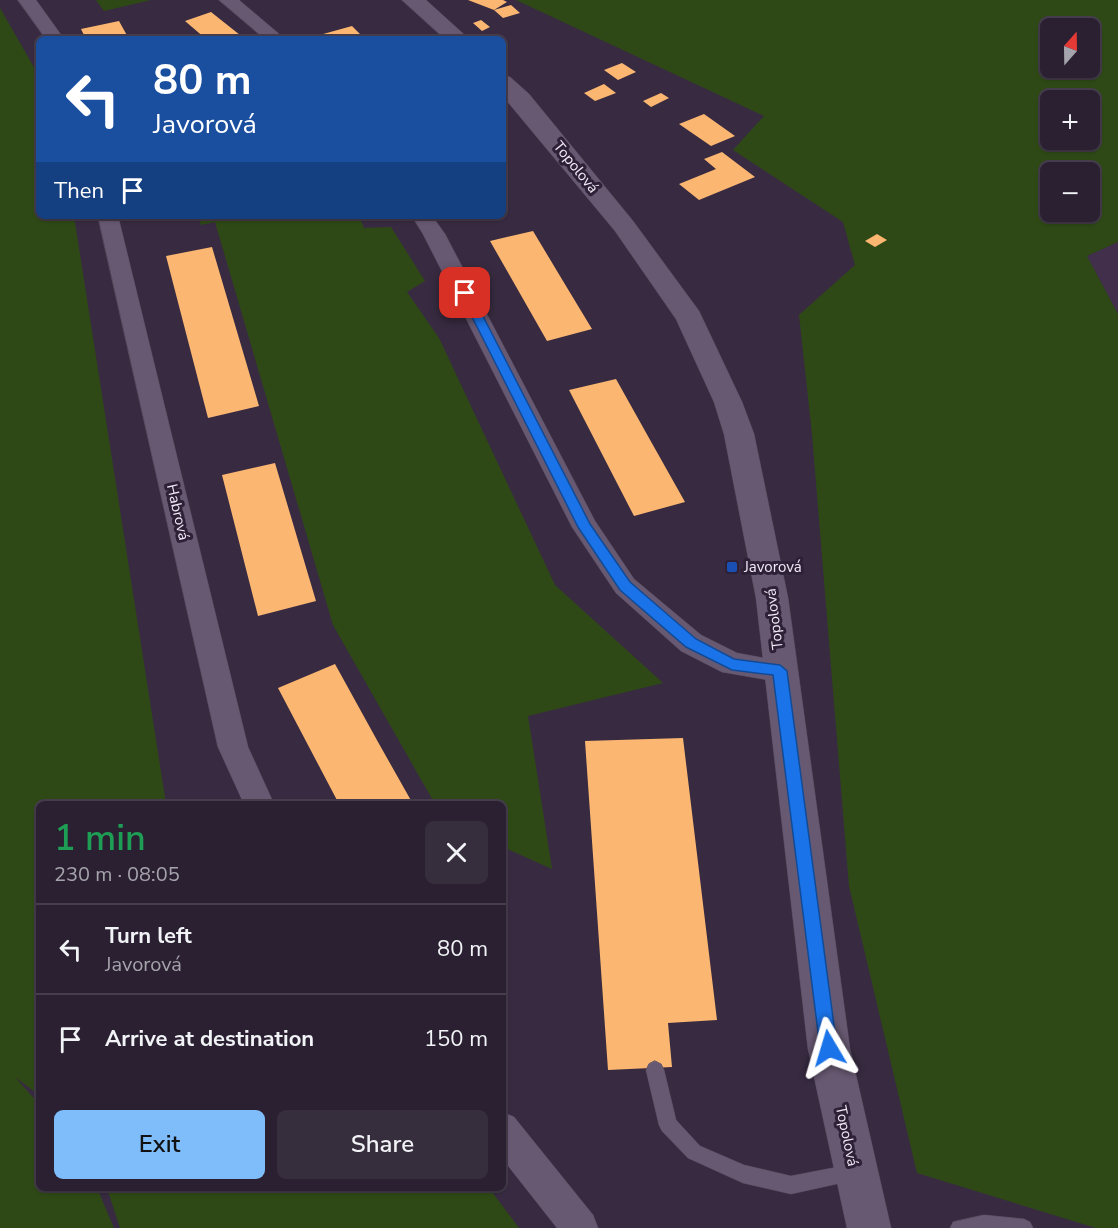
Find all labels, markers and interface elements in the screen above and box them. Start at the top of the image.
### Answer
north arrow [1040,18,1100,78]
map controls [1040,18,1100,222]
text: 80 m [153,52,252,109]
icon: left [54,60,132,138]
button: + [1040,90,1100,150]
text: Javorová [153,106,257,143]
street label: Topolová [549,137,603,197]
button: − [1040,162,1100,222]
icon: arrive [116,174,149,207]
text: Then [54,176,104,206]
pin [439,267,490,318]
icon: arrive [448,276,481,309]
street label: Habrová [162,482,194,542]
place label: Javorová [743,557,802,577]
marker: Javorová [725,560,739,574]
street label: Topolová [760,587,788,651]
text: 1 min [54,814,146,863]
button: close [425,821,488,884]
text: 230 m · 08:05 [54,861,180,888]
text: Turn left [105,921,192,951]
icon: left [54,933,87,966]
text: 80 m [437,934,488,964]
text: Javorová [105,951,182,978]
position arrow [797,1016,861,1080]
icon: arrive [54,1023,87,1056]
text: Arrive at destination [105,1024,314,1054]
text: 150 m [424,1024,488,1054]
street label: Topolová [831,1104,863,1168]
button: Exit [54,1110,265,1179]
button: Share [277,1110,488,1179]

